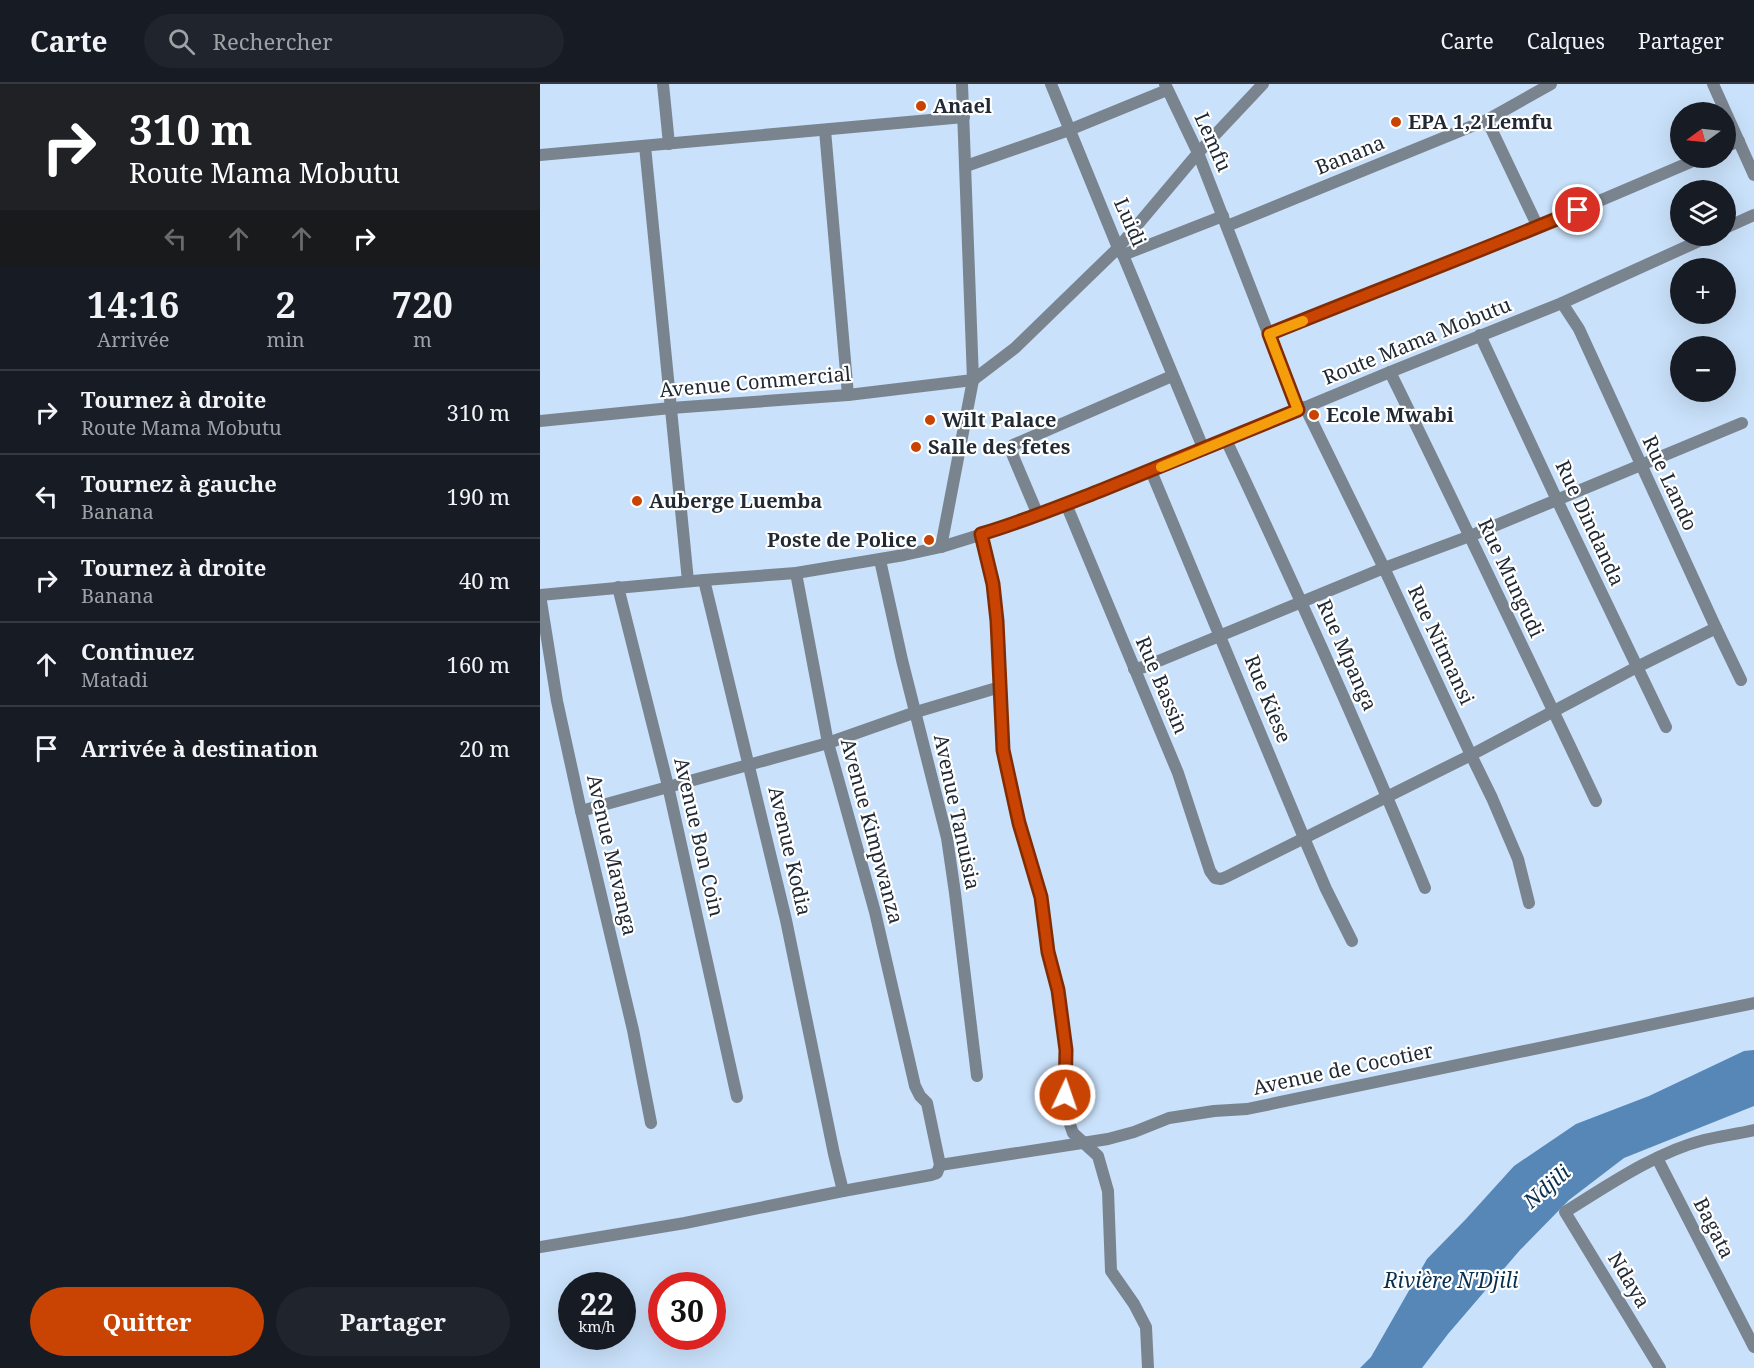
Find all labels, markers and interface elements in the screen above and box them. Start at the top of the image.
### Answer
search box [144,14,564,68]
text: Carte [30,22,108,60]
icon: search [165,25,198,58]
text: Rechercher [213,26,333,56]
text: Carte [1441,27,1494,55]
text: Calques [1527,27,1605,55]
text: Partager [1638,27,1724,55]
place label: Anael [933,92,992,119]
marker: Anael [914,99,928,113]
text: 310 m [129,100,253,157]
north arrow [1670,102,1736,168]
map controls [1670,102,1736,402]
icon: right [30,108,108,186]
street label: Lemfu [1188,108,1239,176]
place label: EPA 1,2 Lemfu [1408,108,1552,135]
marker: EPA 1,2 Lemfu [1389,115,1403,129]
street label: Banana [1311,128,1389,181]
text: Route Mama Mobutu [129,154,400,191]
button: layers [1670,180,1736,246]
pin [1552,184,1603,235]
street label: Luidi [1108,193,1153,251]
icon: arrive [1561,193,1594,226]
icon: left [159,222,192,255]
icon: ahead [222,222,255,255]
icon: ahead [285,222,318,255]
icon: right [348,222,381,255]
button: + [1670,258,1736,324]
text: 14:16 [87,280,179,329]
text: 2 [275,280,296,329]
text: 720 [392,280,453,329]
street label: Route Mama Mobutu [1319,290,1515,391]
text: Arrivée [97,326,169,353]
text: min [267,326,305,353]
text: m [413,326,432,353]
button: − [1670,336,1736,402]
street label: Avenue Commercial [658,360,852,403]
text: Tournez à droite [81,384,266,414]
icon: right [30,396,63,429]
text: 310 m [447,397,510,427]
place label: Ecole Mwabi [1326,401,1454,428]
place label: Wilt Palace [942,406,1057,433]
marker: Ecole Mwabi [1307,408,1321,422]
marker: Wilt Palace [923,413,937,427]
text: Route Mama Mobutu [81,414,282,441]
street label: Rue Lando [1637,431,1704,535]
place label: Salle des fetes [928,433,1070,460]
marker: Salle des fetes [909,440,923,454]
street label: Rue Dindanda [1550,456,1631,590]
text: Tournez à gauche [81,468,277,498]
icon: left [30,480,63,513]
text: 190 m [447,481,510,511]
place label: Auberge Luemba [649,487,822,514]
marker: Auberge Luemba [630,494,644,508]
text: Banana [81,498,154,525]
street label: Rue Mungudi [1472,514,1551,642]
place label: Poste de Police [767,526,917,553]
marker: Poste de Police [922,533,936,547]
text: Tournez à droite [81,552,266,582]
icon: right [30,564,63,597]
text: 40 m [459,565,510,595]
street label: Rue Nitmansi [1402,581,1481,709]
text: Banana [81,582,154,609]
street label: Rue Mpanga [1311,595,1384,715]
street label: Rue Bassin [1130,632,1195,738]
text: Continuez [81,636,194,666]
icon: ahead [30,648,63,681]
text: 160 m [447,649,510,679]
street label: Rue Kiese [1239,651,1298,747]
text: Matadi [81,666,148,693]
icon: arrive [30,732,63,765]
street label: Avenue Tanuisia [928,732,987,892]
text: Arrivée à destination [81,733,318,763]
text: 20 m [459,733,510,763]
street label: Avenue Kimpwanza [835,735,910,927]
street label: Avenue Bon Coin [668,755,731,919]
street label: Avenue Mavanga [581,772,644,938]
street label: Avenue Kodia [763,784,818,918]
street label: Avenue de Cocotier [1250,1036,1436,1101]
position arrow [1033,1063,1097,1127]
water label: Ndjili [1516,1158,1576,1215]
street label: Bagata [1688,1193,1741,1263]
street label: Ndaya [1602,1247,1657,1313]
water label: Rivière N'Djili [1383,1266,1519,1294]
speed limit sign: 30 [648,1272,726,1350]
text: 22 [580,1283,614,1324]
button: Quitter [30,1287,264,1356]
button: Partager [276,1287,510,1356]
text: km/h [579,1316,615,1336]

